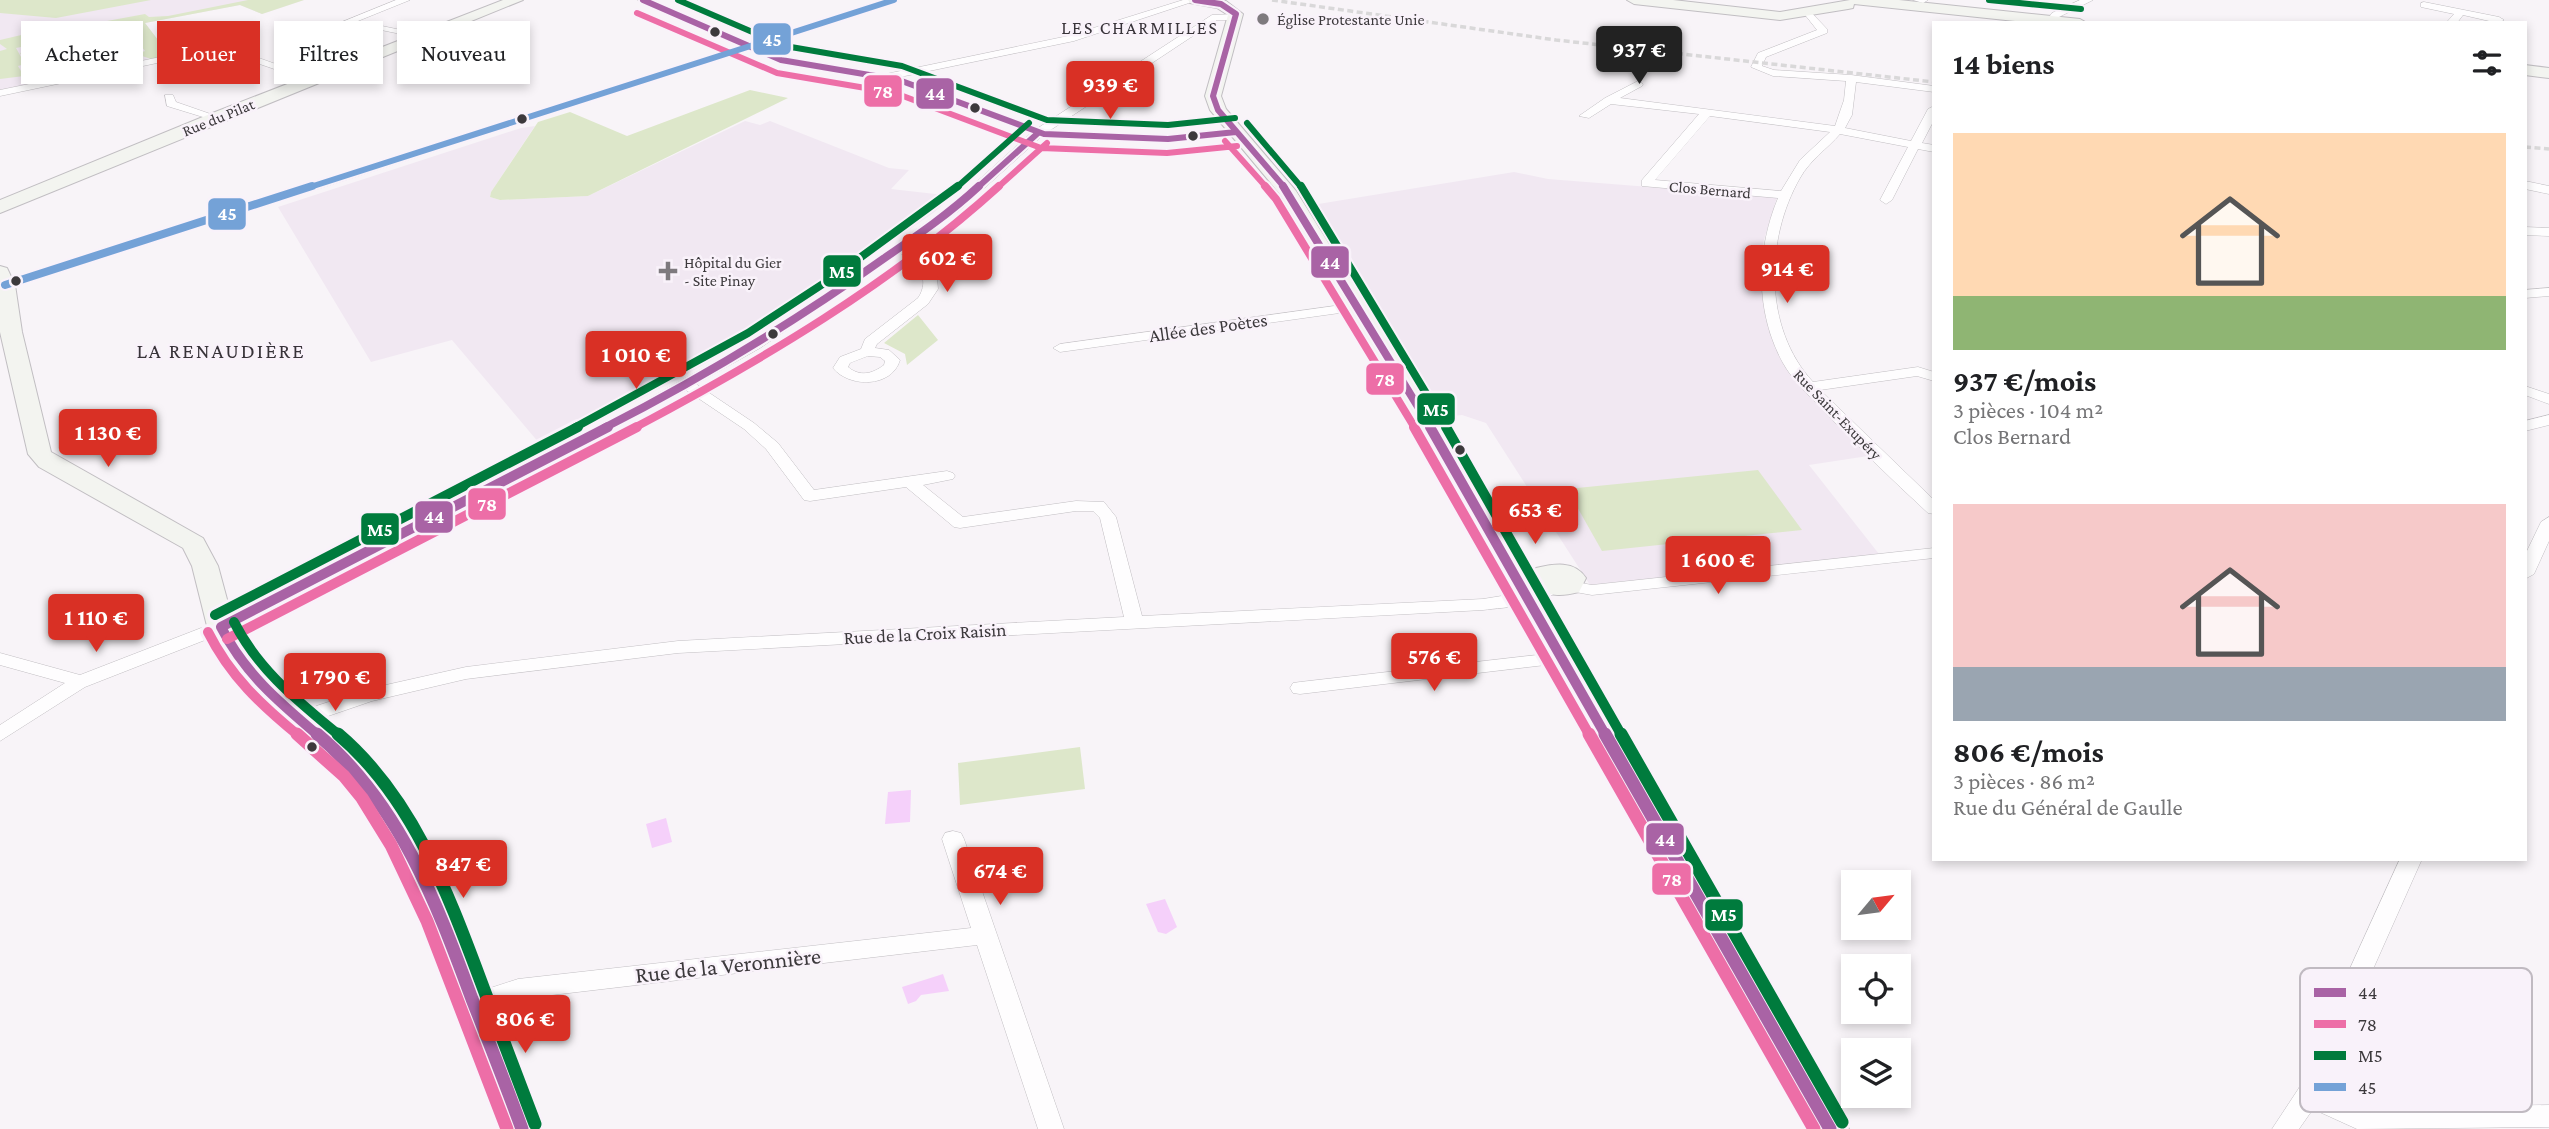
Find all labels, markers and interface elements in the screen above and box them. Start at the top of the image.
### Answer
marker: Église Protestante Unie [1255,11,1271,27]
place label: Église Protestante Unie [1277,11,1424,29]
district label: LES CHARMILLES [1061,18,1219,38]
chip: Acheter [21,21,143,84]
chip: Louer [157,21,260,84]
chip: Filtres [274,21,383,84]
chip: Nouveau [397,21,530,84]
line badge: 45 [752,22,792,56]
unlabelled marker [708,25,722,39]
pin: 937 € [1590,27,1688,86]
text: 45 [762,29,782,50]
text: 937 € [1612,36,1666,62]
icon: filters [2468,44,2506,82]
text: 14 biens [1953,47,2055,80]
pin: 939 € [1061,61,1159,121]
text: 939 € [1082,71,1138,97]
line badge: 78 [863,74,903,108]
line badge: 44 [915,77,955,110]
text: 78 [873,81,893,102]
text: 44 [925,83,945,104]
street label: Rue du Pilat [180,95,257,140]
unlabelled marker [968,101,982,115]
unlabelled marker [515,112,529,126]
unlabelled marker [1186,129,1200,143]
street label: Clos Bernard [1668,177,1752,202]
icon: home [2167,178,2293,304]
line badge: 45 [207,197,247,231]
text: 45 [217,203,237,224]
pin: 602 € [898,234,996,294]
text: 602 € [918,244,976,270]
line badge: 44 [1310,245,1350,279]
pin: 914 € [1738,246,1836,305]
text: 44 [1320,252,1340,273]
place label: Hôpital du Gier - Site Pinay [684,254,782,290]
line badge: M5 [822,254,862,288]
text: 914 € [1760,255,1814,281]
marker: Hôpital du Gier - Site Pinay [658,261,678,281]
text: M5 [829,261,855,282]
unlabelled marker [9,274,23,288]
street label: Allée des Poètes [1148,309,1269,346]
unlabelled marker [766,327,780,341]
pin: 1 010 € [571,332,701,391]
district label: LA RENAUDIÈRE [136,339,306,363]
text: 1 010 € [601,341,671,367]
line badge: 78 [1365,362,1405,396]
text: 937 €/mois [1953,364,2096,397]
street label: Rue Saint-Exupéry [1790,366,1885,464]
text: 78 [1375,369,1395,390]
line badge: M5 [1416,392,1456,426]
text: 3 pièces · 104 m² [1953,397,2103,423]
text: M5 [1423,399,1449,420]
pin: 1 130 € [43,410,173,469]
text: 1 130 € [75,419,141,445]
text: Clos Bernard [1953,423,2071,449]
unlabelled marker [1453,443,1467,457]
pin: 653 € [1486,486,1584,546]
line badge: 78 [467,487,507,521]
text: 78 [477,494,497,515]
text: 653 € [1508,496,1562,522]
line badge: 44 [414,500,454,534]
text: 44 [424,506,444,527]
line badge: M5 [360,512,400,546]
text: M5 [367,519,393,540]
pin: 1 600 € [1653,536,1783,596]
text: 1 600 € [1681,546,1755,572]
icon: home [2167,549,2293,675]
pin: 1 110 € [31,594,161,654]
text: 1 110 € [64,604,128,630]
street label: Rue de la Croix Raisin [843,619,1007,648]
pin: 576 € [1385,634,1483,693]
text: 576 € [1407,643,1461,669]
pin: 1 790 € [270,654,400,713]
text: 1 790 € [300,663,370,689]
text: 806 €/mois [1953,735,2104,768]
unlabelled marker [305,740,319,754]
text: 3 pièces · 86 m² [1953,768,2095,794]
text: Rue du Général de Gaulle [1953,794,2183,820]
line badge: 44 [1645,822,1685,856]
text: 44 [1655,829,1675,850]
pin: 847 € [414,841,512,900]
pin: 674 € [951,848,1049,907]
text: 847 € [435,850,491,876]
text: 674 € [973,857,1027,883]
line badge: 78 [1651,862,1692,896]
text: 78 [1662,869,1682,890]
north arrow [1841,870,1911,940]
map controls [1841,870,1911,1108]
line badge: M5 [1704,898,1744,932]
text: M5 [1711,904,1737,925]
street label: Rue de la Veronnière [634,942,822,988]
button: locate [1841,954,1911,1024]
legend [2300,968,2532,1112]
text: 44 [2358,982,2377,1003]
pin: 806 € [476,996,574,1055]
text: 806 € [495,1005,555,1031]
text: 78 [2358,1014,2377,1035]
button: layers [1841,1038,1911,1108]
text: M5 [2358,1045,2383,1066]
text: 45 [2358,1077,2377,1098]

